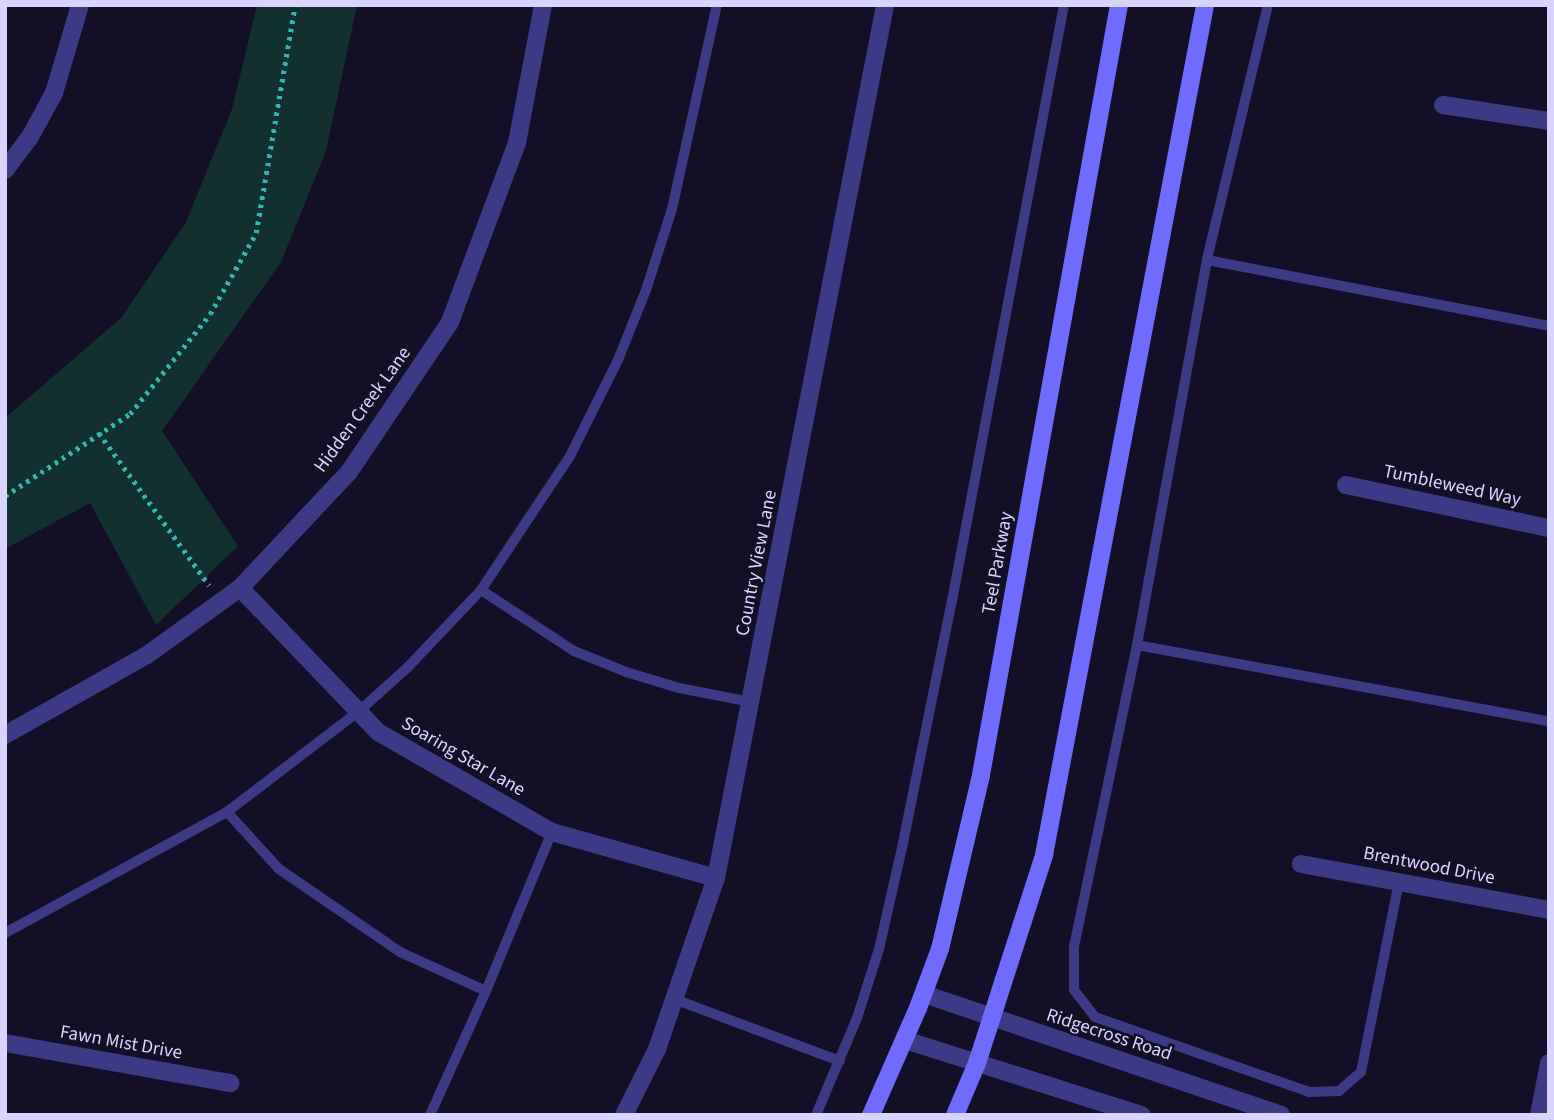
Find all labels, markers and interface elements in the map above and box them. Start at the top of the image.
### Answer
street label: Hidden Creek Lane [310,343,416,477]
street label: Tumbleweed Way [1381,460,1523,512]
street label: Country View Lane [732,488,782,638]
street label: Teel Parkway [978,510,1018,616]
street label: Soaring Star Lane [397,712,529,802]
street label: Brentwood Drive [1361,842,1497,890]
street label: Ridgecross Road [1043,1004,1175,1066]
street label: Fawn Mist Drive [58,1021,184,1065]

